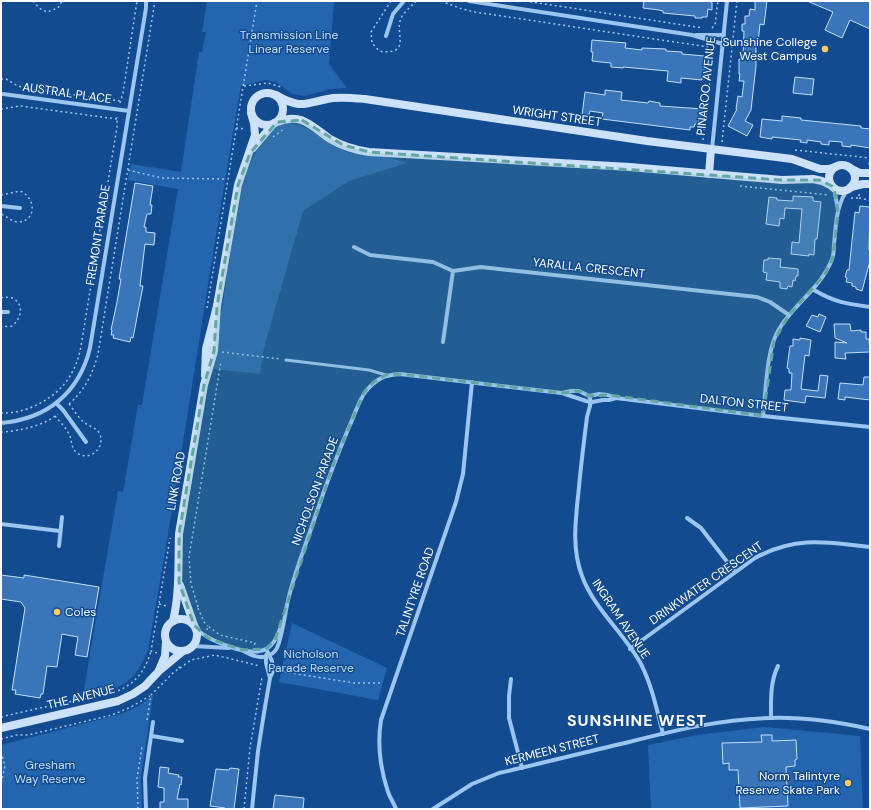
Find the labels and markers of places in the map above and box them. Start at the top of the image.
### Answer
place label: Sunshine College West Campus [722,34,817,64]
marker: Sunshine College West Campus [820,44,830,54]
place label: Coles [65,604,96,620]
marker: Coles [52,607,62,617]
place label: Norm Talintyre Reserve Skate Park [736,768,840,798]
marker: Norm Talintyre Reserve Skate Park [843,778,853,788]

